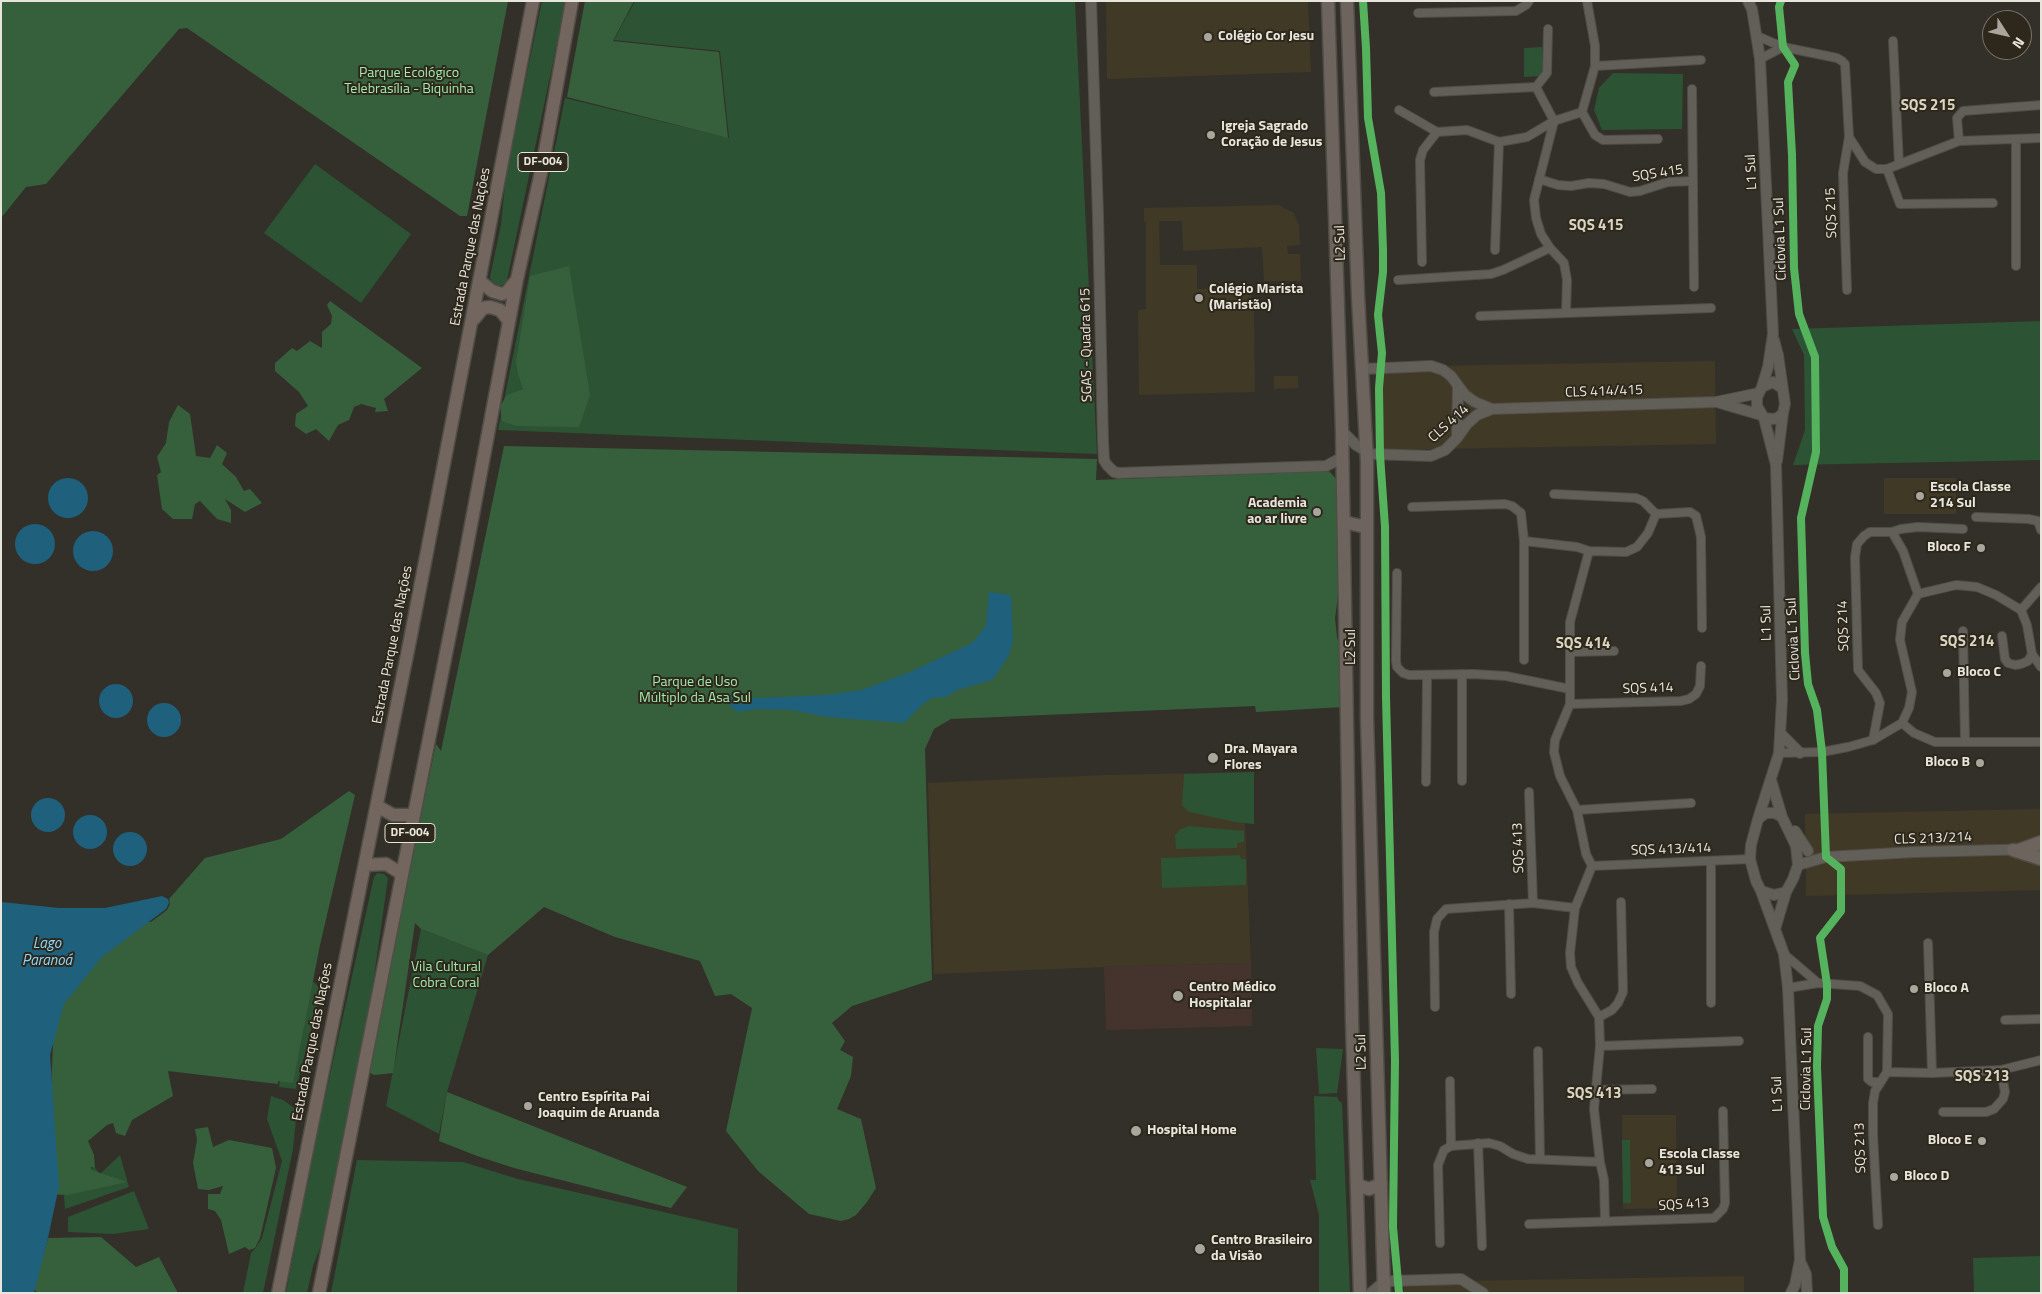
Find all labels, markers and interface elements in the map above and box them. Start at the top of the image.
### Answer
north arrow [1982,10,2032,60]
place label: Colégio Cor Jesu [1218,29,1314,45]
marker: Colégio Cor Jesu [1202,31,1214,43]
text: N [2007,33,2030,53]
park label: Parque Ecológico Telebrasília - Biquinha [344,66,474,98]
district label: SQS 215 [1901,97,1955,115]
place label: Igreja Sagrado Coração de Jesus [1221,119,1322,152]
marker: Igreja Sagrado Coração de Jesus [1205,129,1217,141]
road number: DF-004 [518,152,568,172]
street label: L1 Sul [1743,154,1761,190]
street label: SQS 415 [1631,162,1685,186]
street label: Estrada Parque das Nações [447,166,495,328]
street label: SQS 215 [1823,187,1841,239]
street label: Ciclovia L1 Sul [1771,197,1791,281]
district label: SQS 415 [1569,217,1623,235]
street label: L2 Sul [1332,225,1350,261]
place label: Colégio Marista (Maristão) [1209,282,1303,314]
street label: SGAS - Quadra 615 [1078,288,1096,402]
marker: Colégio Marista (Maristão) [1193,292,1205,304]
street label: CLS 414/415 [1565,382,1643,402]
street label: CLS 414 [1425,402,1473,446]
place label: Escola Classe 214 Sul [1930,480,2011,512]
marker: Escola Classe 214 Sul [1914,490,1926,502]
place label: Academia ao ar livre [1247,496,1307,528]
marker: Academia ao ar livre [1311,506,1323,518]
place label: Bloco F [1927,540,1971,556]
marker: Bloco F [1975,542,1987,554]
street label: Estrada Parque das Nações [369,564,417,726]
street label: Ciclovia L1 Sul [1783,597,1805,681]
street label: SQS 214 [1835,600,1853,652]
street label: L1 Sul [1758,605,1776,641]
street label: L2 Sul [1344,629,1360,665]
district label: SQS 214 [1940,633,1994,651]
district label: SQS 414 [1556,635,1610,653]
place label: Bloco C [1957,665,2001,681]
marker: Bloco C [1941,667,1953,679]
park label: Parque de Uso Múltiplo da Asa Sul [639,675,751,708]
street label: SQS 414 [1622,680,1674,698]
place label: Dra. Mayara Flores [1224,742,1297,774]
marker: Dra. Mayara Flores [1206,751,1220,765]
place label: Bloco B [1925,755,1970,771]
marker: Bloco B [1974,757,1986,769]
street label: SQS 413 [1510,822,1528,874]
road number: DF-004 [385,824,435,842]
street label: CLS 213/214 [1894,829,1972,849]
street label: SQS 413/414 [1631,840,1711,860]
water label: Lago Paranoá [22,935,72,970]
park label: Vila Cultural Cobra Coral [411,960,481,992]
street label: Estrada Parque das Nações [289,961,337,1123]
place label: Centro Médico Hospitalar [1189,980,1276,1012]
place label: Bloco A [1924,981,1969,997]
marker: Bloco A [1908,983,1920,995]
marker: Centro Médico Hospitalar [1171,989,1185,1003]
street label: Ciclovia L1 Sul [1798,1027,1816,1111]
street label: L2 Sul [1353,1034,1371,1070]
district label: SQS 213 [1955,1068,2009,1086]
street label: L1 Sul [1769,1076,1787,1112]
district label: SQS 413 [1567,1085,1621,1103]
place label: Centro Espírita Pai Joaquim de Aruanda [538,1090,660,1122]
marker: Centro Espírita Pai Joaquim de Aruanda [522,1100,534,1112]
street label: SQS 213 [1852,1122,1870,1174]
place label: Hospital Home [1147,1123,1237,1139]
marker: Hospital Home [1129,1124,1143,1138]
place label: Bloco E [1928,1133,1972,1149]
marker: Bloco E [1976,1135,1988,1147]
place label: Escola Classe 413 Sul [1659,1147,1740,1180]
marker: Escola Classe 413 Sul [1643,1157,1655,1169]
place label: Bloco D [1904,1169,1949,1185]
marker: Bloco D [1888,1171,1900,1183]
street label: SQS 413 [1658,1195,1710,1215]
place label: Centro Brasileiro da Visão [1211,1233,1312,1266]
marker: Centro Brasileiro da Visão [1193,1242,1207,1256]

